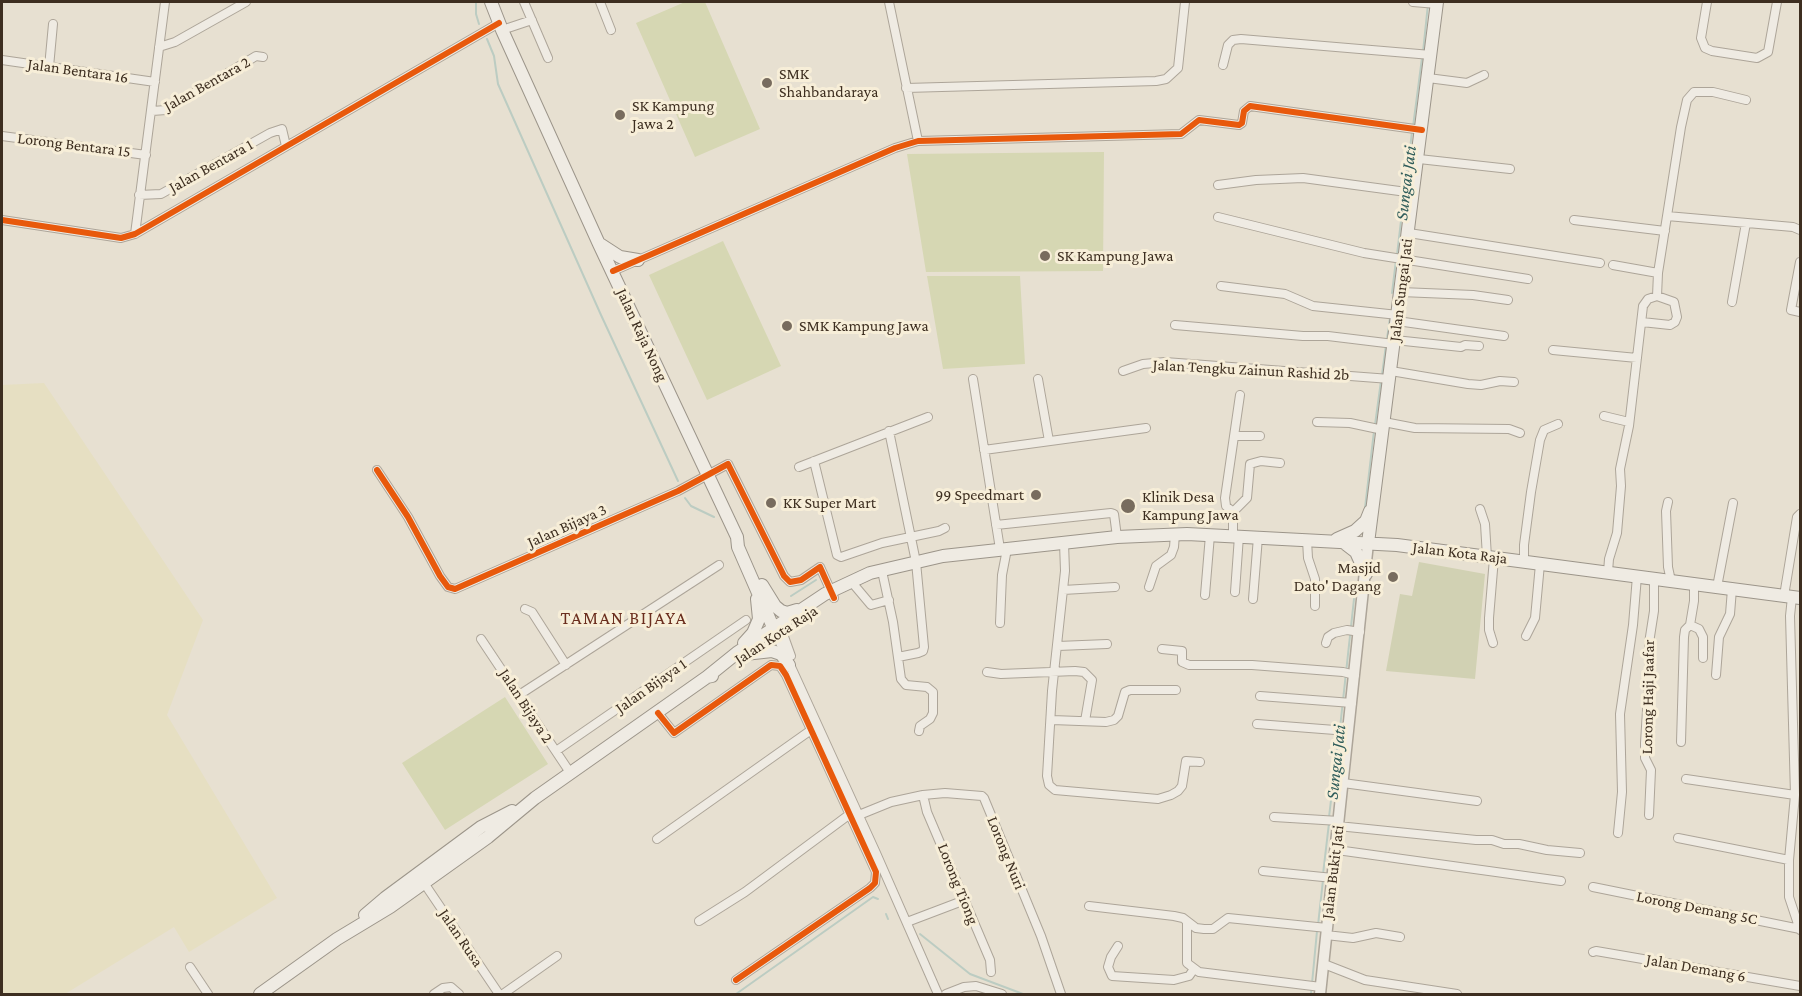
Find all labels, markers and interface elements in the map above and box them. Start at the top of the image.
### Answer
street label: Jalan Bentara 2 [160,52,254,116]
street label: Jalan Bentara 16 [26,54,130,88]
place label: SMK Shahbandaraya [779,64,879,102]
marker: SMK Shahbandaraya [760,76,774,90]
place label: SK Kampung Jawa 2 [632,96,714,134]
marker: SK Kampung Jawa 2 [613,108,627,122]
street label: Lorong Bentara 15 [16,129,132,161]
street label: Jalan Bentara 1 [165,135,257,197]
water label: Sungai Jati [1391,144,1421,222]
street label: Jalan Sungai Jati [1385,237,1417,343]
place label: SK Kampung Jawa [1057,246,1173,266]
marker: SK Kampung Jawa [1038,249,1052,263]
street label: Jalan Raja Nong [612,285,672,385]
place label: SMK Kampung Jawa [799,316,929,336]
marker: SMK Kampung Jawa [780,319,794,333]
street label: Jalan Tengku Zainun Rashid 2b [1152,355,1350,385]
place label: 99 Speedmart [935,485,1024,505]
place label: Klinik Desa Kampung Jawa [1142,487,1239,525]
marker: 99 Speedmart [1029,488,1043,502]
place label: KK Super Mart [783,493,876,513]
marker: KK Super Mart [764,496,778,510]
marker: Klinik Desa Kampung Jawa [1119,497,1137,515]
street label: Jalan Bijaya 3 [524,500,610,552]
street label: Jalan Kota Raja [1412,538,1508,568]
place label: Masjid Dato' Dagang [1294,558,1381,596]
marker: Masjid Dato' Dagang [1386,570,1400,584]
street label: Jalan Kota Raja [731,601,821,669]
district label: TAMAN BIJAYA [561,607,687,629]
street label: Lorong Haji Jaafar [1637,639,1659,755]
street label: Jalan Bijaya 1 [612,654,690,718]
street label: Jalan Bijaya 2 [495,665,557,747]
water label: Sungai Jati [1321,724,1351,800]
street label: Lorong Nuri [983,814,1029,892]
street label: Jalan Bukit Jati [1318,824,1348,920]
street label: Lorong Tiong [933,841,983,927]
street label: Lorong Demang 5C [1635,887,1759,929]
street label: Jalan Rusa [435,905,487,971]
street label: Jalan Demang 6 [1645,950,1747,986]

